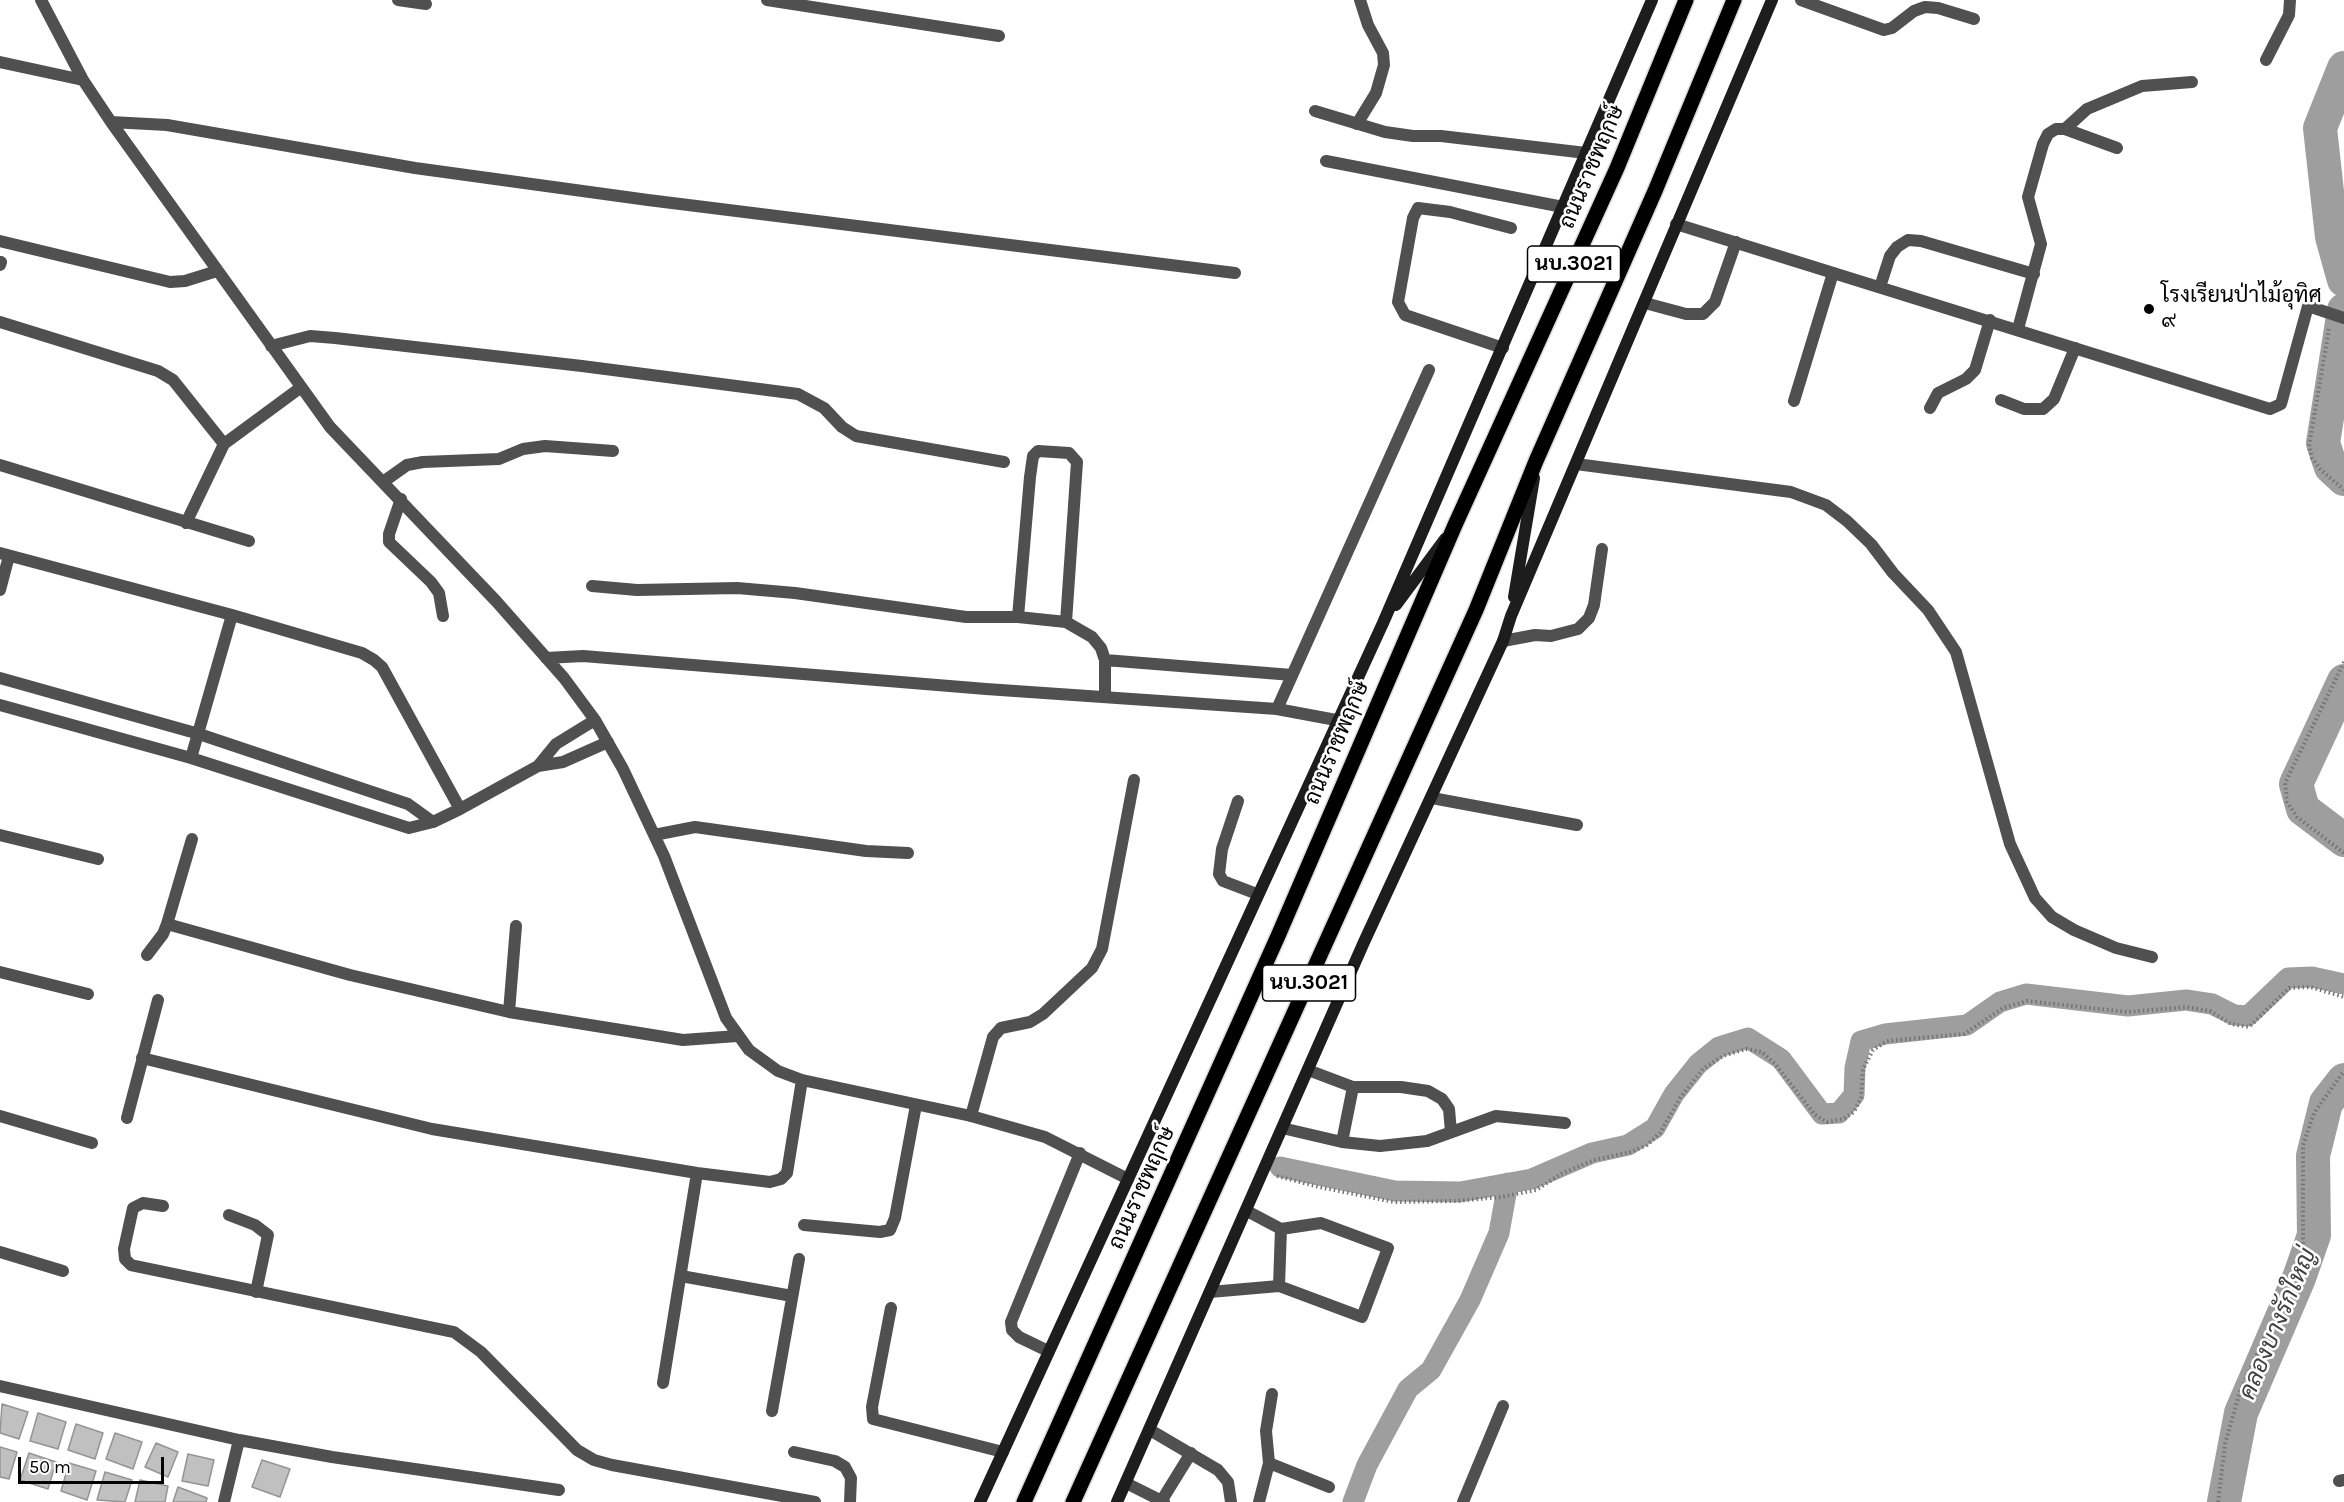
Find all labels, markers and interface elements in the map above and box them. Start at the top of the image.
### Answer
street label: ถนนราชพฤกษ์ [1554,101,1630,233]
road number: นบ.3021 [1528,246,1620,282]
place label: โรงเรียนป่าไม้อุทิศ ๙ [2161,283,2322,334]
marker: โรงเรียนป่าไม้อุทิศ ๙ [2142,302,2156,316]
street label: ถนนราชพฤกษ์ [1299,677,1375,809]
road number: นบ.3021 [1262,965,1356,1001]
street label: ถนนราชพฤกษ์ [1103,1122,1181,1254]
water label: คลองบางรักใหญ่ [2233,1244,2323,1404]
scale bar [21,1445,166,1483]
text: 50 m [29,1456,71,1478]

